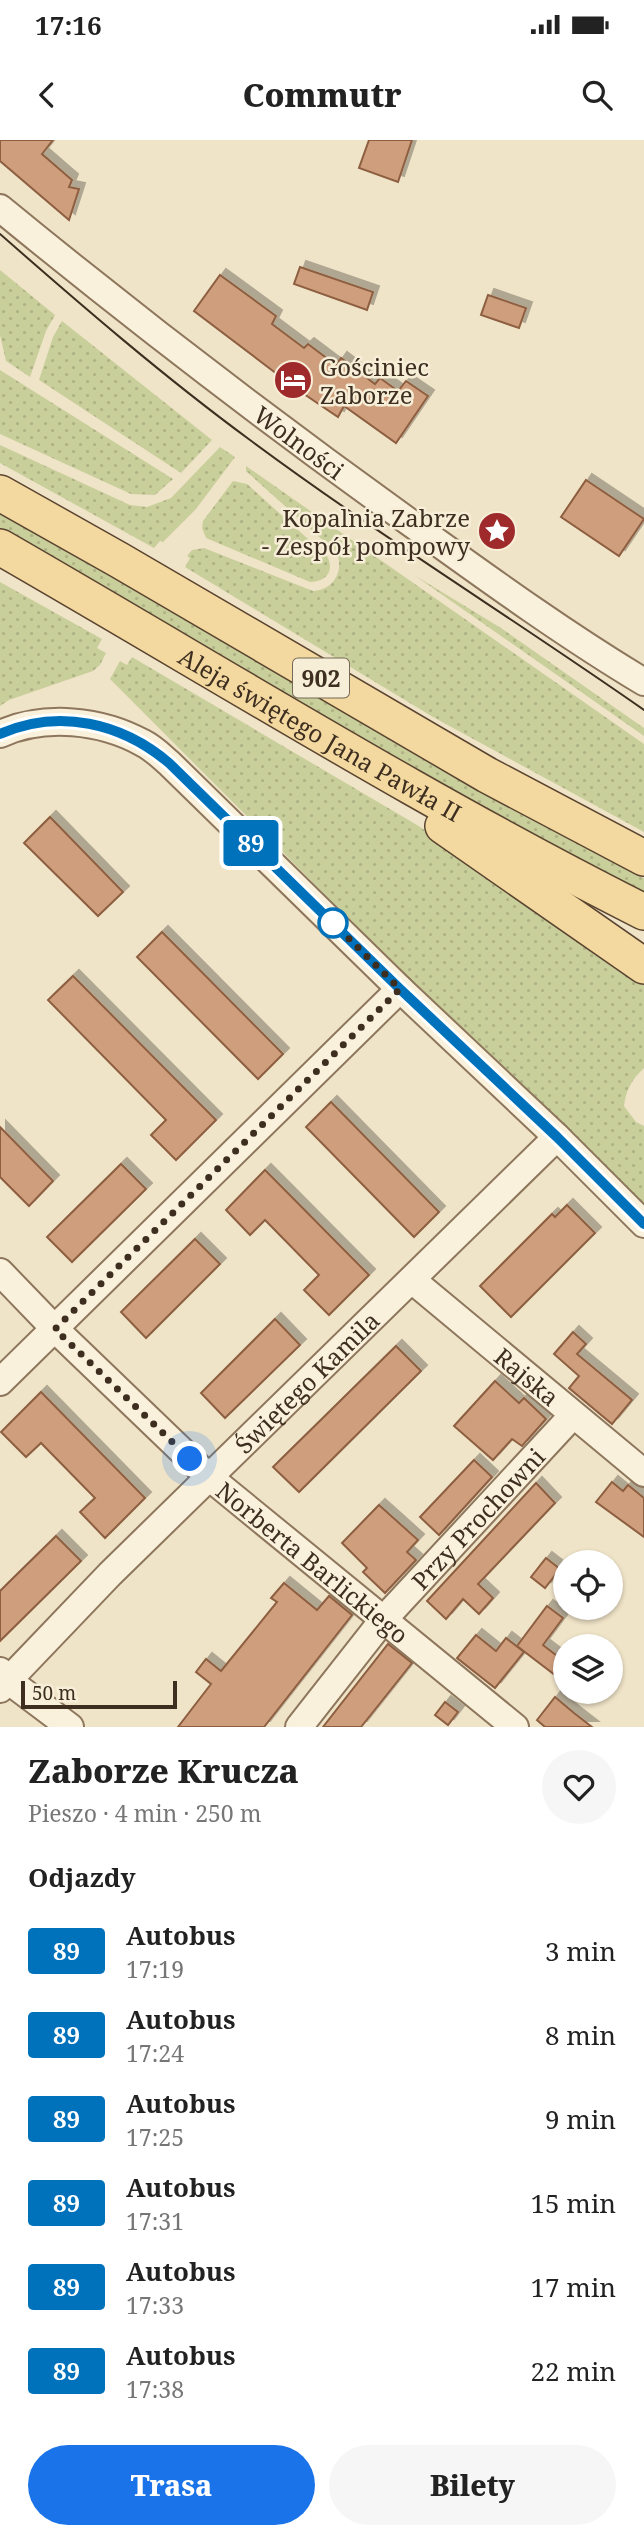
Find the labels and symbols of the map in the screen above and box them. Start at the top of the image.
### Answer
place label: Gościniec Zaborze [320,350,429,411]
hotel icon: Gościniec Zaborze [272,359,314,401]
street label: Wolności [248,397,352,486]
place label: Kopalnia Zabrze - Zespół pompowy [262,501,470,562]
place icon: Kopalnia Zabrze - Zespół pompowy [476,510,518,552]
street label: Aleja świętego Jana Pawła II [173,639,468,829]
road number: 902 [293,658,349,698]
line badge: 89 [219,820,282,866]
unlabelled marker [318,908,348,938]
street label: Świętego Kamila [227,1304,386,1460]
street label: Rajska [488,1339,567,1413]
street label: Przy Prochowni [403,1440,552,1596]
your location [172,1441,207,1476]
street label: Norberta Barlickiego [210,1473,416,1650]
scale bar [21,1678,177,1710]

